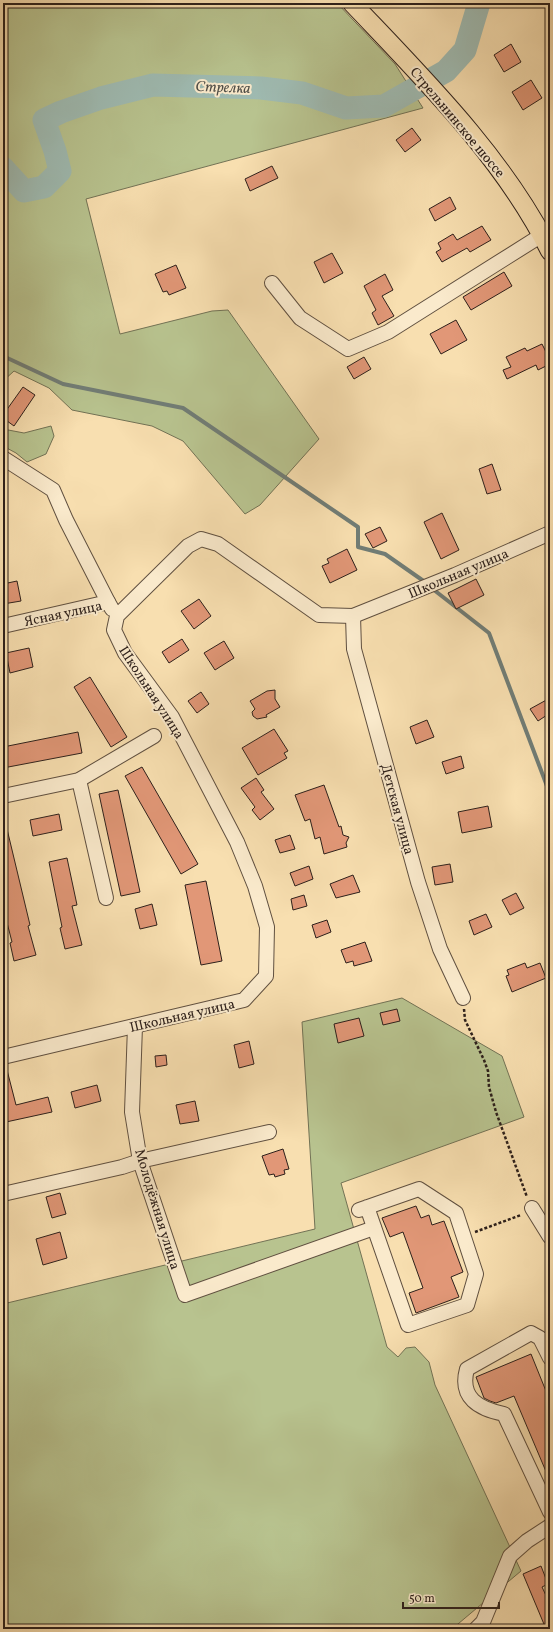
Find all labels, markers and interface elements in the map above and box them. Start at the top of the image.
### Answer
street label: Стрельнинское шоссе [405,64,509,183]
water label: Стрелка [195,77,251,100]
street label: Школьная улица [405,545,512,604]
street label: Ясная улица [22,597,104,632]
street label: Школьная улица [114,643,188,743]
street label: Детская улица [375,762,418,857]
street label: Школьная улица [128,995,237,1038]
street label: Молодёжная улица [129,1147,184,1272]
scale bar [403,1584,499,1610]
text: 50 m [409,1591,435,1607]

